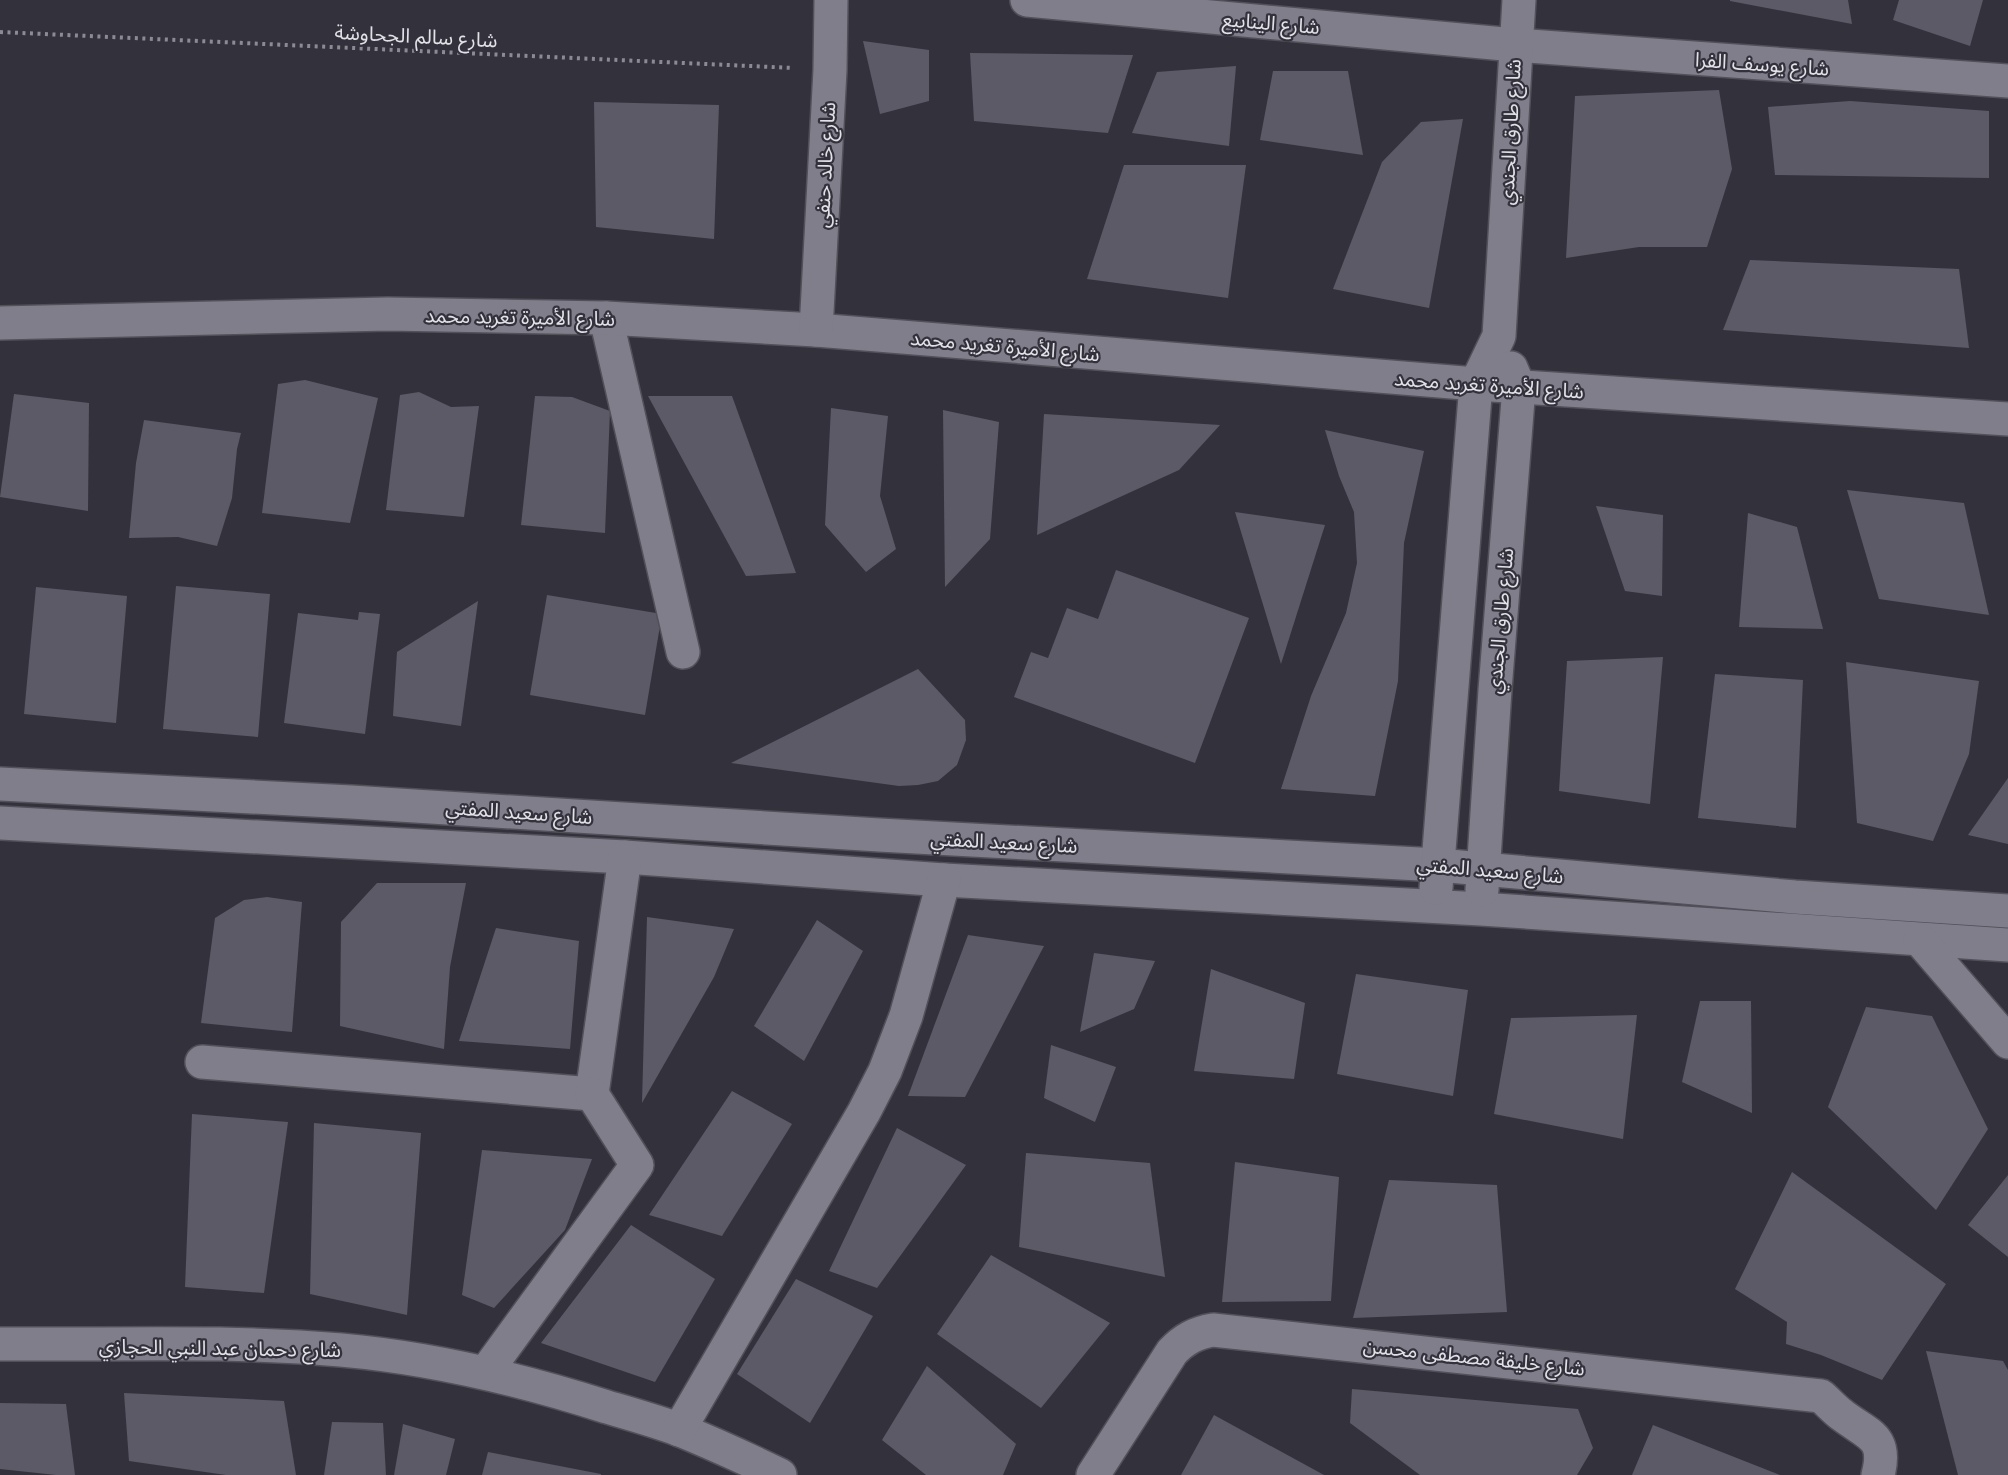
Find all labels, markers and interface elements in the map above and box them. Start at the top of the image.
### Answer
street label: شارع الينابيع [1221,6,1321,42]
street label: شارع سالم الجحاوشة [334,19,498,55]
street label: شارع يوسف الفرا [1694,46,1830,84]
street label: شارع طارق الجندي [1493,58,1529,206]
street label: شارع خالد حنفي [809,101,844,229]
street label: شارع الأميرة تغريد محمد [425,302,615,334]
street label: شارع الأميرة تغريد محمد [909,325,1101,369]
street label: شارع الأميرة تغريد محمد [1393,365,1585,407]
street label: شارع طارق الجندي [1481,547,1522,695]
street label: شارع سعيد المفتي [444,794,593,833]
street label: شارع سعيد المفتي [930,825,1078,861]
street label: شارع سعيد المفتي [1415,851,1565,892]
street label: شارع خليفة مصطفى محسن [1362,1332,1586,1384]
street label: شارع دحمان عبد النبي الحجازي [99,1333,341,1366]

